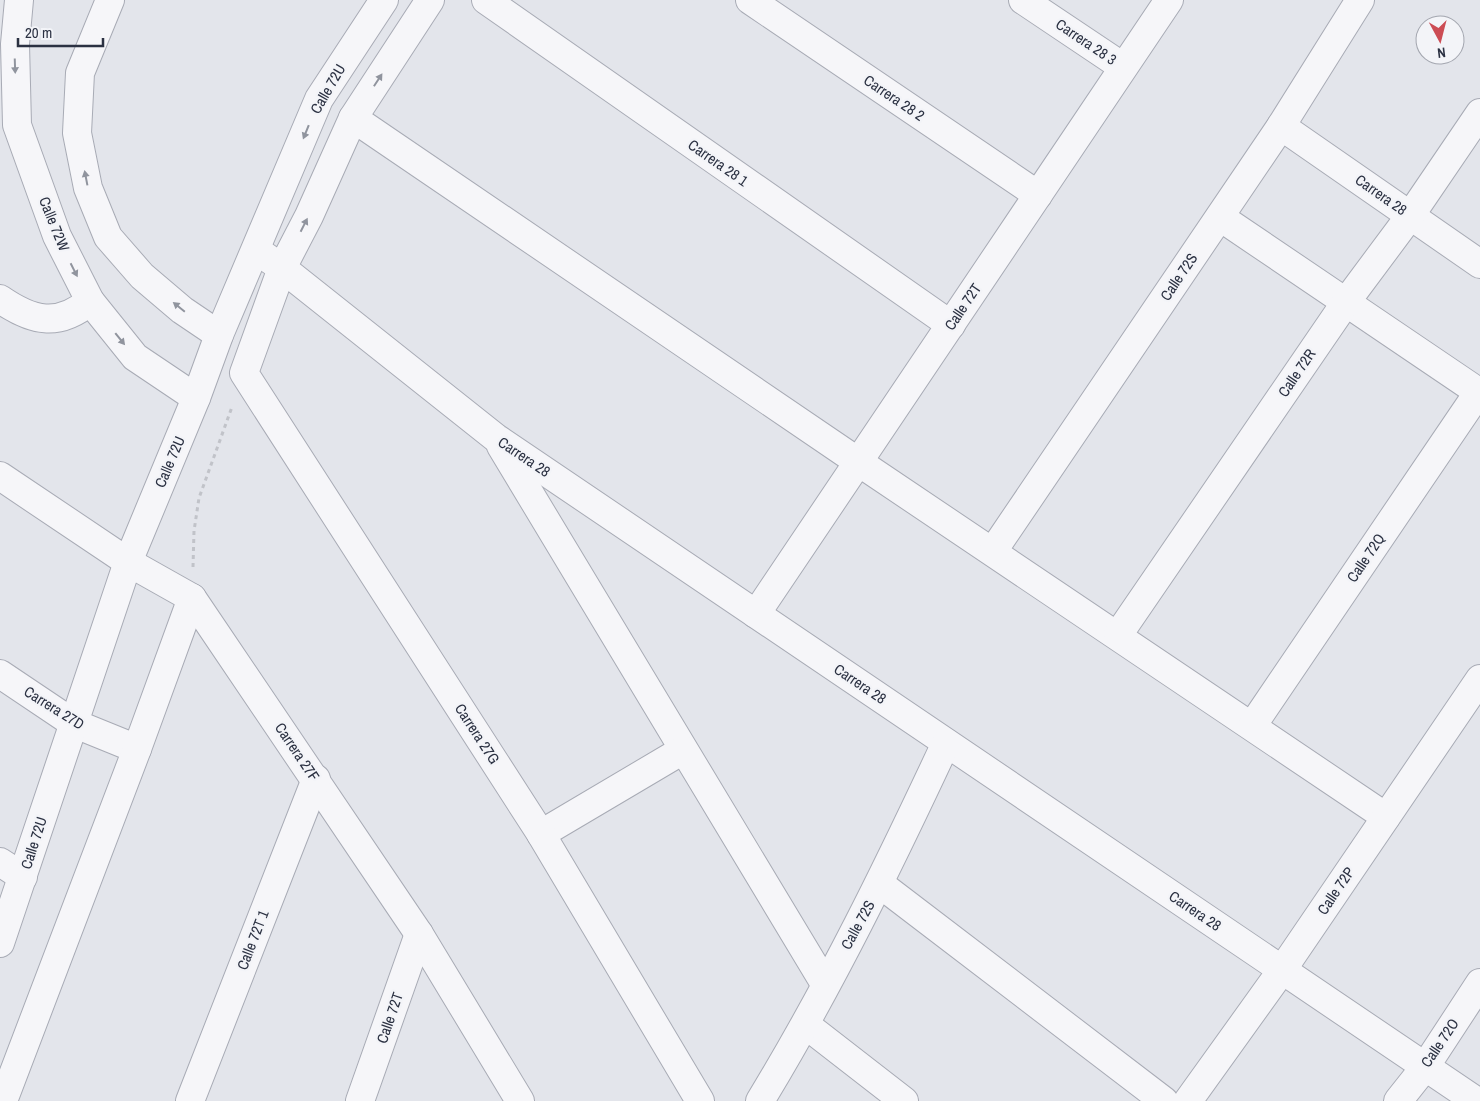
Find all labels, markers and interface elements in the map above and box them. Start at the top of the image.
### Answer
street label: Carrera 28 3 [1052,14,1121,70]
scale bar [18,15,102,47]
north arrow [1415,15,1465,65]
text: 20 m [25,22,52,43]
text: N [1436,43,1447,62]
one-way arrow [12,58,20,74]
street label: Calle 72U [305,60,350,117]
street label: Carrera 28 2 [860,70,929,126]
one-way arrow [373,74,383,87]
one-way arrow [301,125,309,139]
street label: Carrera 28 1 [684,134,753,191]
street label: Carrera 28 [1351,169,1412,220]
one-way arrow [82,171,90,186]
street label: Calle 72W [34,194,75,254]
one-way arrow [300,217,308,232]
street label: Calle 72S [1155,249,1202,305]
one-way arrow [70,263,78,277]
street label: Calle 72T [939,279,986,334]
one-way arrow [172,302,185,313]
one-way arrow [115,332,126,345]
street label: Calle 72R [1273,344,1320,401]
street label: Carrera 28 [494,431,555,482]
street label: Calle 72U [149,433,190,491]
street label: Calle 72Q [1342,529,1390,586]
street label: Carrera 28 [830,658,891,709]
street label: Carrera 27D [20,681,89,734]
street label: Carrera 27G [450,699,505,768]
street label: Carrera 27F [270,718,325,785]
street label: Calle 72U [15,814,52,872]
street label: Calle 72P [1312,863,1359,919]
street label: Carrera 28 [1165,885,1226,936]
street label: Calle 72S [835,896,880,953]
street label: Calle 72T 1 [231,907,274,973]
street label: Calle 72T [371,989,408,1046]
street label: Calle 72O [1416,1014,1464,1071]

